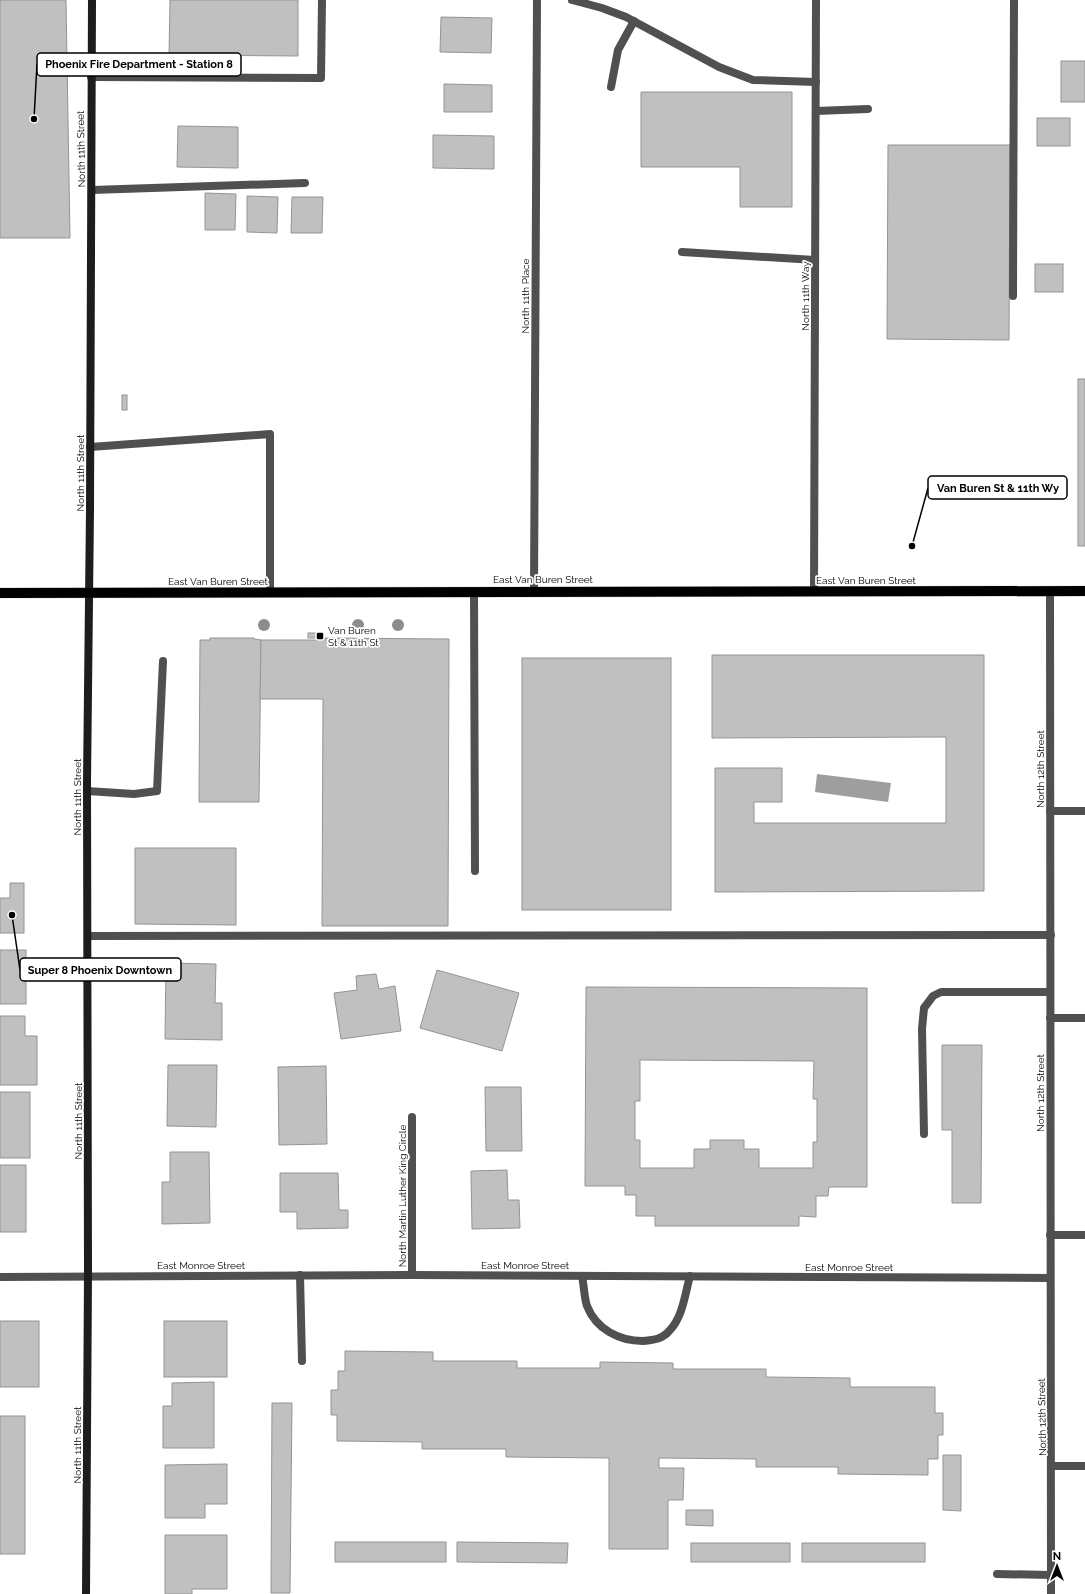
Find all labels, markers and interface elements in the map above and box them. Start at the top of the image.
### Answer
callout: Phoenix Fire Department - Station 8 [37,53,241,76]
text: Phoenix Fire Department - Station 8 [45,58,233,71]
street label: North 11th Street [75,110,87,188]
street label: North 11th Place [520,258,531,333]
street label: North 11th Way [800,261,811,331]
street label: North 11th Street [75,434,86,511]
callout: Van Buren St & 11th Wy [928,476,1067,499]
text: Van Buren St & 11th Wy [937,482,1059,495]
street label: East Van Buren Street [493,574,594,585]
street label: East Van Buren Street [816,575,917,586]
street label: East Van Buren Street [168,576,269,587]
place label: Van Buren St & 11th St [328,625,379,648]
marker: Van Buren St & 11th St [315,631,325,641]
street label: North 12th Street [1035,729,1046,808]
street label: North 11th Street [72,758,83,835]
callout: Super 8 Phoenix Downtown [20,958,181,981]
text: Super 8 Phoenix Downtown [28,964,173,977]
street label: North 12th Street [1035,1053,1046,1132]
street label: North 11th Street [73,1082,84,1159]
street label: North Martin Luther King Circle [397,1125,408,1267]
street label: East Monroe Street [157,1260,246,1271]
street label: East Monroe Street [481,1260,570,1271]
street label: East Monroe Street [805,1262,894,1273]
street label: North 12th Street [1036,1377,1048,1456]
street label: North 11th Street [72,1406,83,1483]
north arrow [1037,1546,1077,1586]
text: N [1053,1550,1061,1563]

